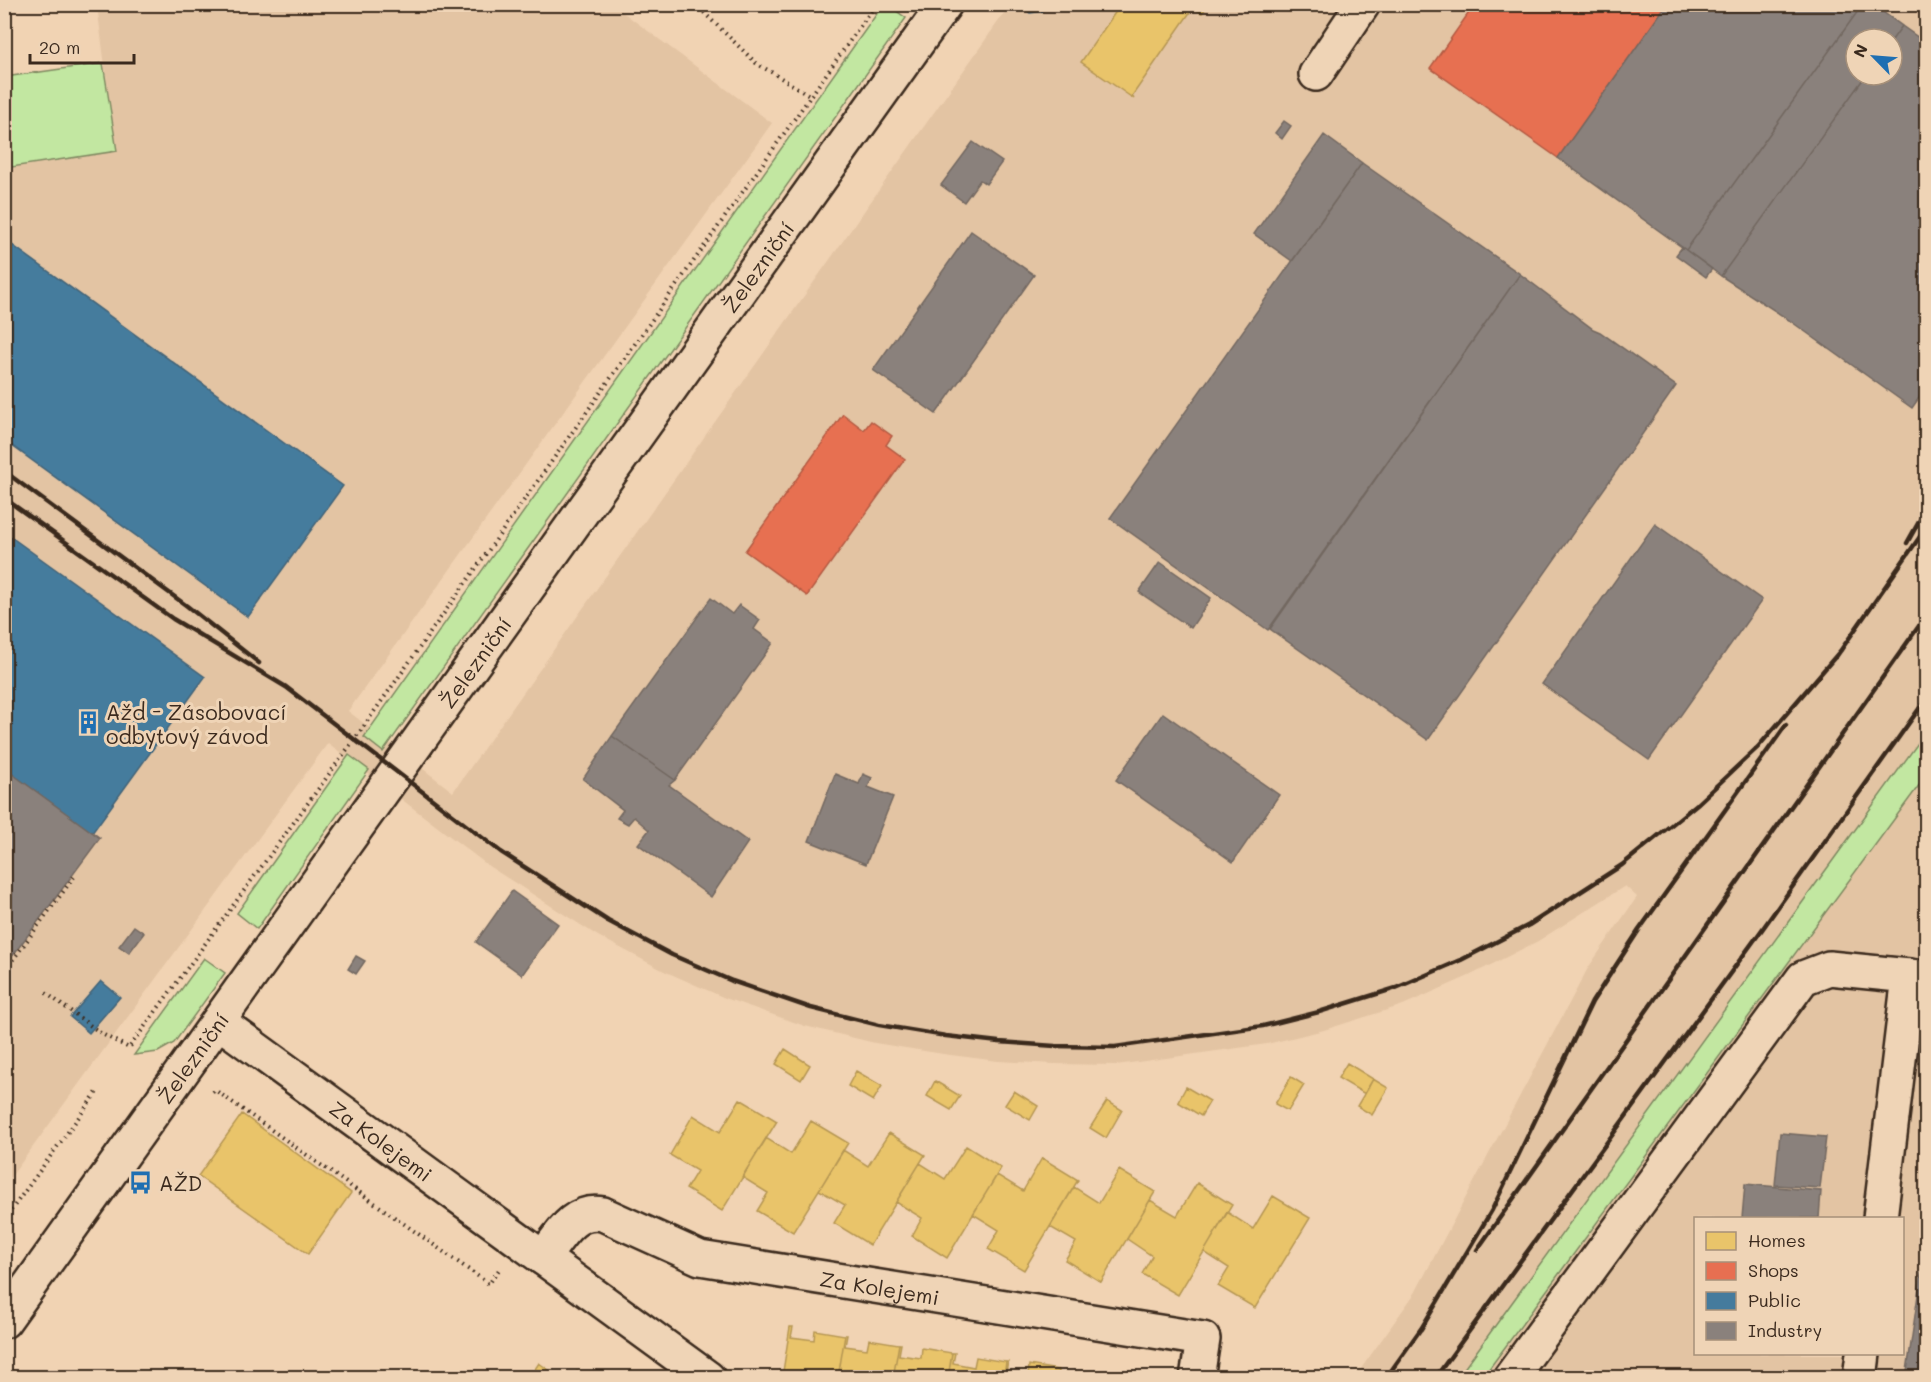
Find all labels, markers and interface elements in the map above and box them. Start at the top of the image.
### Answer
scale bar [30,27,134,65]
north arrow [1844,27,1904,87]
text: 20 m [39,35,80,59]
text: N [1848,41,1872,60]
street label: Železniční [716,216,799,317]
street label: Železniční [433,611,517,713]
place label: Ažd - Zásobovací odbytový závod [106,698,287,749]
building icon: Ažd - Zásobovací odbytový závod [75,710,101,736]
street label: Železniční [151,1006,234,1108]
street label: Za Kolejemi [325,1094,438,1187]
bus stop icon: AŽD [128,1169,154,1195]
place label: AŽD [159,1169,202,1196]
legend [1694,1217,1904,1355]
text: Homes [1748,1228,1806,1252]
text: Shops [1748,1258,1799,1282]
street label: Za Kolejemi [818,1264,941,1310]
text: Public [1748,1288,1801,1312]
text: Industry [1748,1318,1822,1342]

